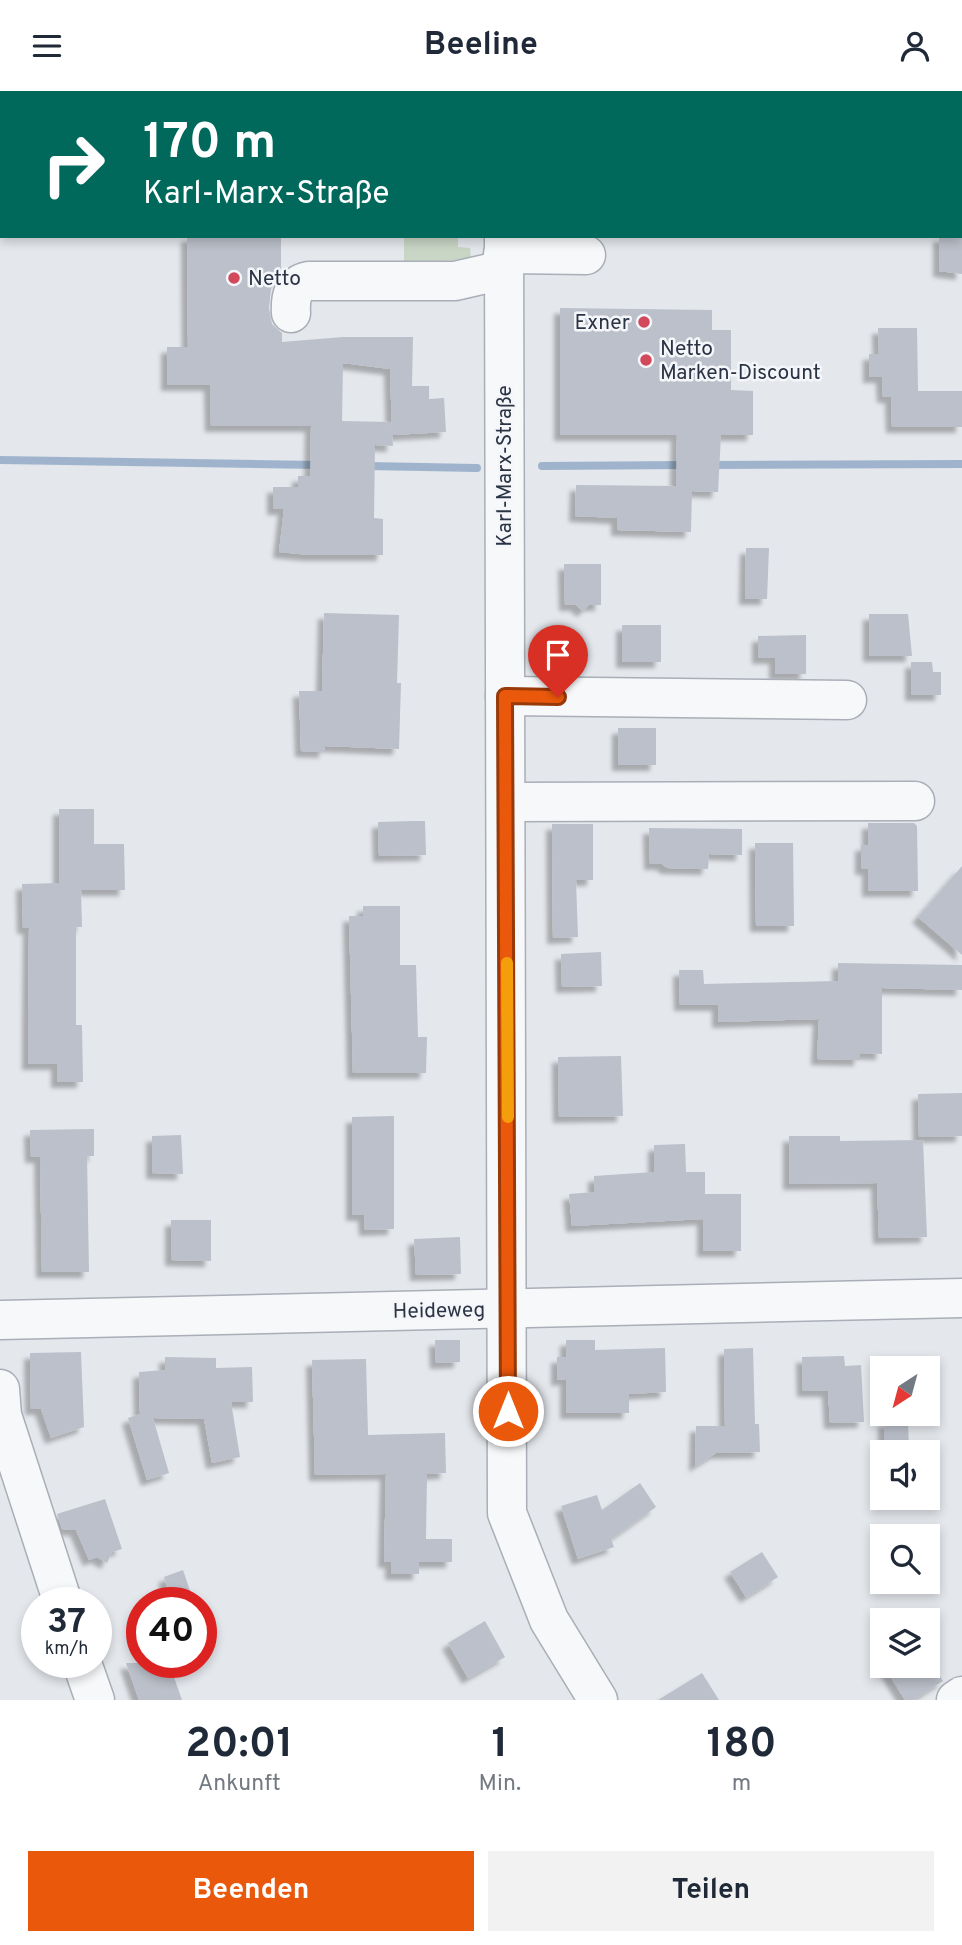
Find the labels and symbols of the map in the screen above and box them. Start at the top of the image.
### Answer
place label: Netto [248,266,301,293]
marker: Netto [226,270,242,286]
place label: Exner [575,310,630,337]
marker: Exner [636,314,652,330]
place label: Netto Marken-Discount [660,336,821,387]
marker: Netto Marken-Discount [638,352,654,368]
street label: Karl-Marx-Straße [492,385,519,547]
pin [528,625,588,697]
street label: Heideweg [393,1297,486,1326]
north arrow [870,1356,940,1426]
position arrow [471,1374,545,1448]
speed limit sign: 40 [126,1587,217,1678]

